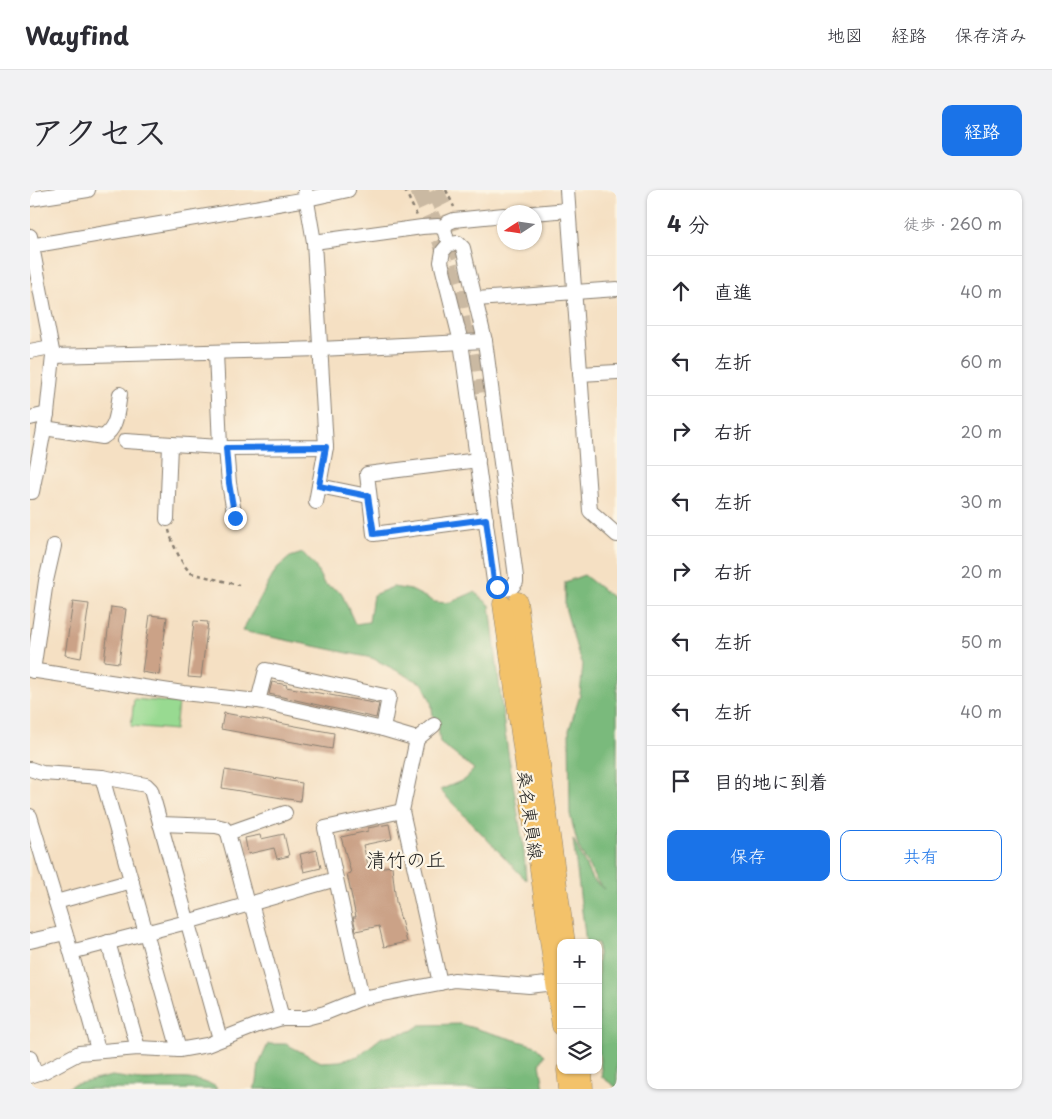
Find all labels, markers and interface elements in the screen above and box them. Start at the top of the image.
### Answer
text: Wayfind [25,17,129,53]
text: 地図 [827,21,863,48]
text: 経路 [891,21,927,48]
text: 保存済み [955,21,1027,48]
text: アクセス [30,104,168,157]
button: 経路 [942,105,1022,156]
north arrow [497,205,542,250]
text: 4 分 [667,207,709,239]
text: 徒歩 · 260 m [903,211,1002,235]
icon: ahead [667,277,695,305]
text: 直進 [714,277,752,305]
text: 40 m [960,279,1002,303]
icon: left [667,347,695,375]
text: 左折 [714,347,752,375]
text: 60 m [960,349,1002,373]
icon: right [667,417,695,445]
text: 右折 [714,417,752,445]
text: 20 m [961,419,1002,443]
icon: left [667,487,695,515]
text: 左折 [714,487,752,515]
text: 30 m [960,489,1002,513]
route end [224,507,247,530]
icon: right [667,557,695,585]
text: 右折 [714,557,752,585]
text: 20 m [961,559,1002,583]
route start [486,576,509,599]
icon: left [667,627,695,655]
text: 左折 [714,627,752,655]
text: 50 m [961,629,1002,653]
icon: left [667,697,695,725]
text: 左折 [714,697,752,725]
text: 40 m [960,699,1002,723]
icon: arrive [667,767,695,795]
text: 目的地に到着 [714,767,828,795]
street label: 桑名東員線 [511,769,551,861]
button: 保存 [667,830,830,881]
button: 共有 [840,830,1002,881]
district label: 清竹の丘 [366,844,446,874]
map controls [557,939,602,1074]
button: + [557,939,602,984]
button: − [557,984,602,1029]
button: layers [557,1029,602,1074]

